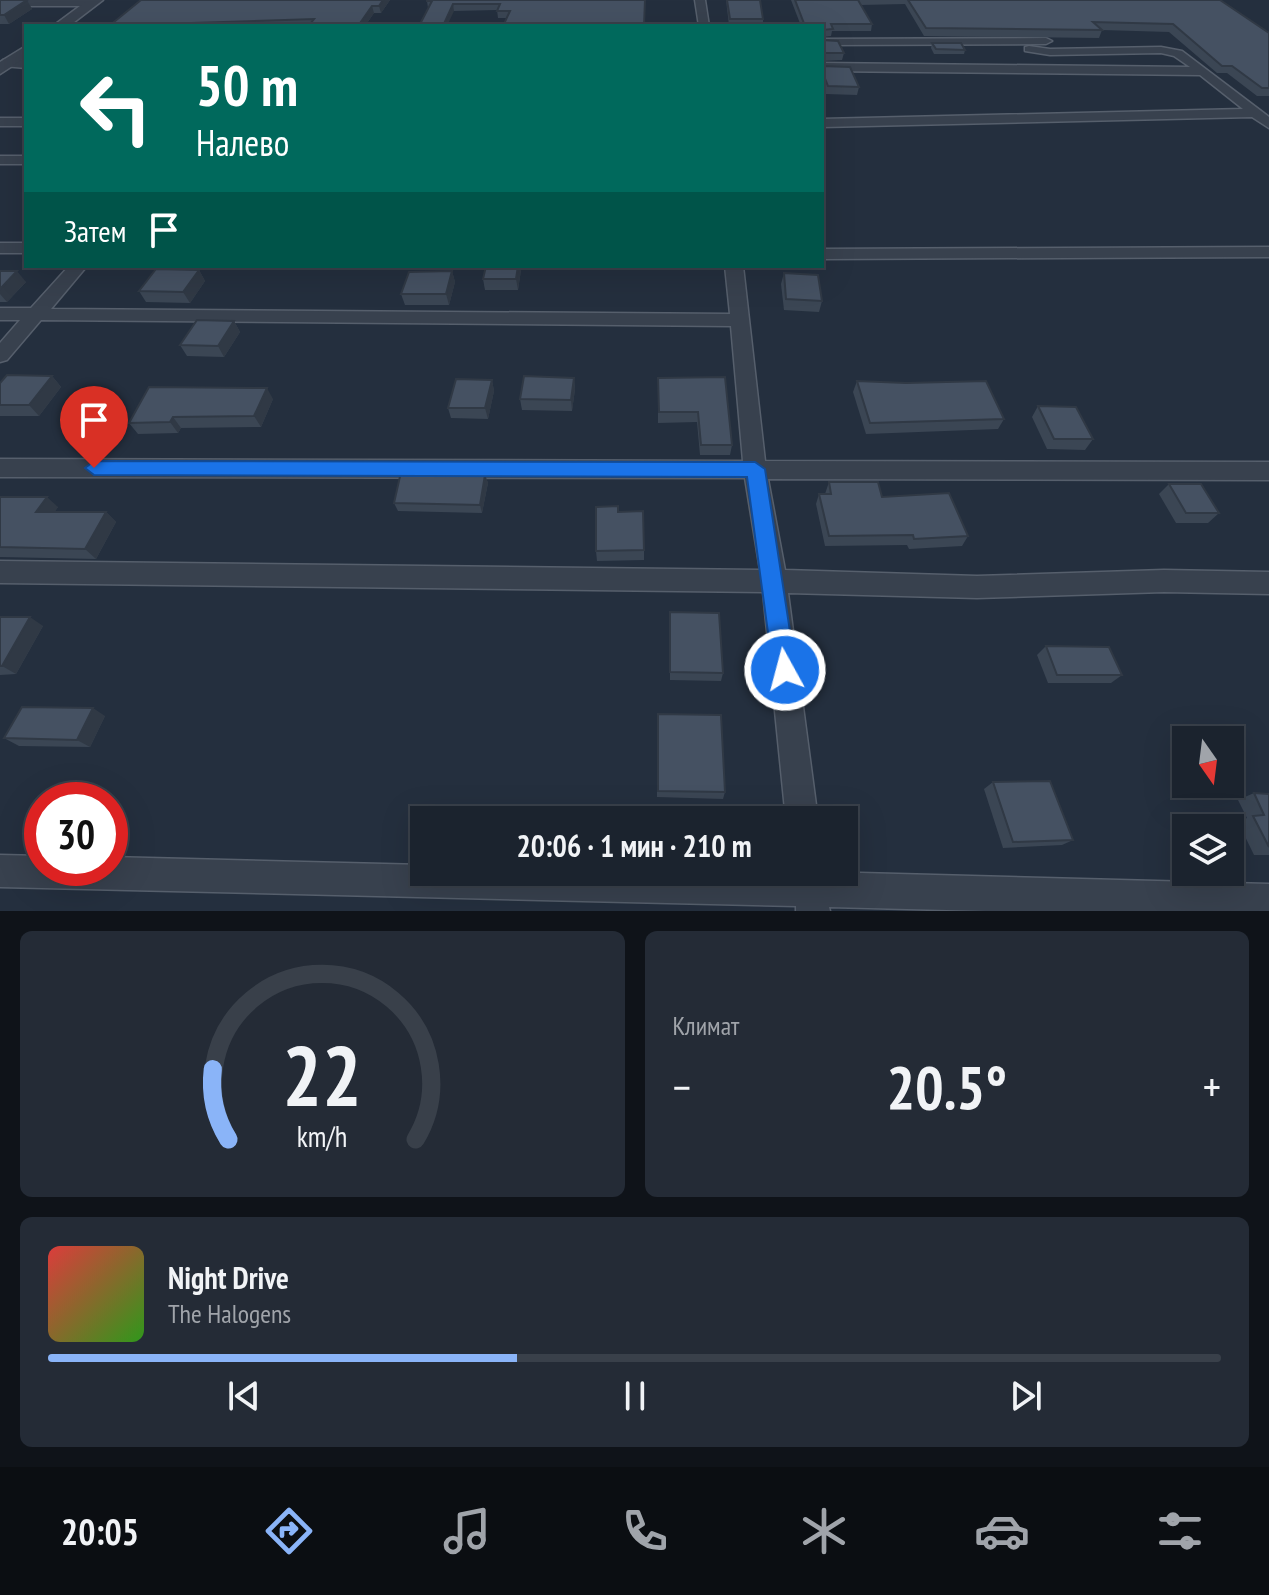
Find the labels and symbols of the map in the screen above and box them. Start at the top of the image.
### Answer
pin [60,386,128,468]
position arrow [743,628,827,712]
north arrow [1172,726,1244,798]
speed limit sign: 30 [24,782,128,886]

